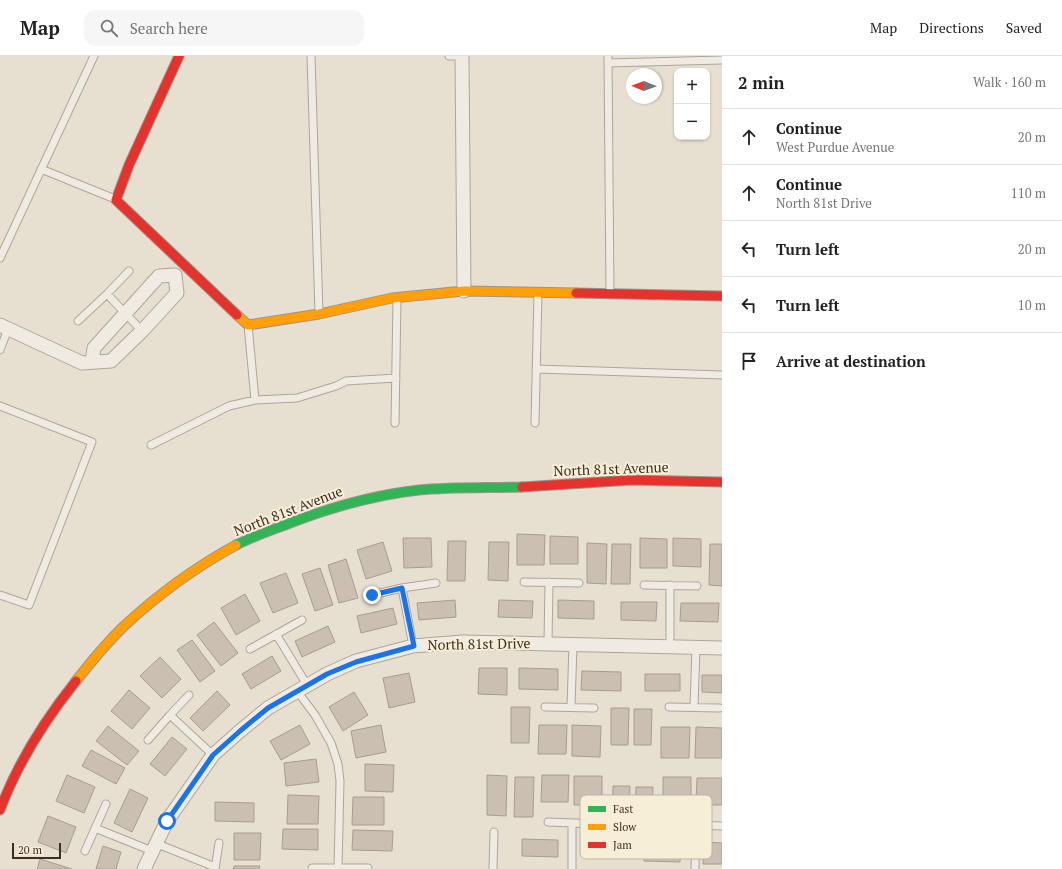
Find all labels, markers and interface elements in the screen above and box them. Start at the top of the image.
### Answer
search box [84,10,364,46]
text: Map [20,15,60,40]
icon: search [98,17,120,39]
text: Search here [130,18,208,38]
text: Map [870,18,897,37]
text: Directions [919,18,984,37]
text: Saved [1006,18,1042,37]
north arrow [626,68,662,104]
map controls [674,68,710,140]
button: + [674,68,710,104]
text: 2 min [738,71,785,94]
text: Walk · 160 m [973,73,1046,91]
button: − [674,104,710,140]
text: Continue [776,118,842,138]
icon: ahead [738,126,760,148]
text: 20 m [1018,128,1046,146]
text: West Purdue Avenue [776,138,894,156]
text: Continue [776,174,842,194]
icon: ahead [738,182,760,204]
text: 110 m [1011,184,1046,202]
text: North 81st Drive [776,194,872,212]
icon: left [738,238,760,260]
text: Turn left [776,239,840,259]
text: 20 m [1018,240,1046,258]
icon: left [738,294,760,316]
text: Turn left [776,295,840,315]
text: 10 m [1018,296,1046,314]
icon: arrive [738,350,760,372]
text: Arrive at destination [776,351,926,371]
street label: North 81st Avenue [553,457,669,480]
street label: North 81st Avenue [231,481,345,540]
route end [363,586,381,604]
street label: North 81st Drive [427,633,531,654]
legend [580,795,712,859]
text: Fast [613,802,633,816]
route start [158,812,176,830]
text: Slow [613,820,637,834]
text: Jam [613,838,632,852]
scale bar [12,841,61,860]
text: 20 m [18,843,42,857]

